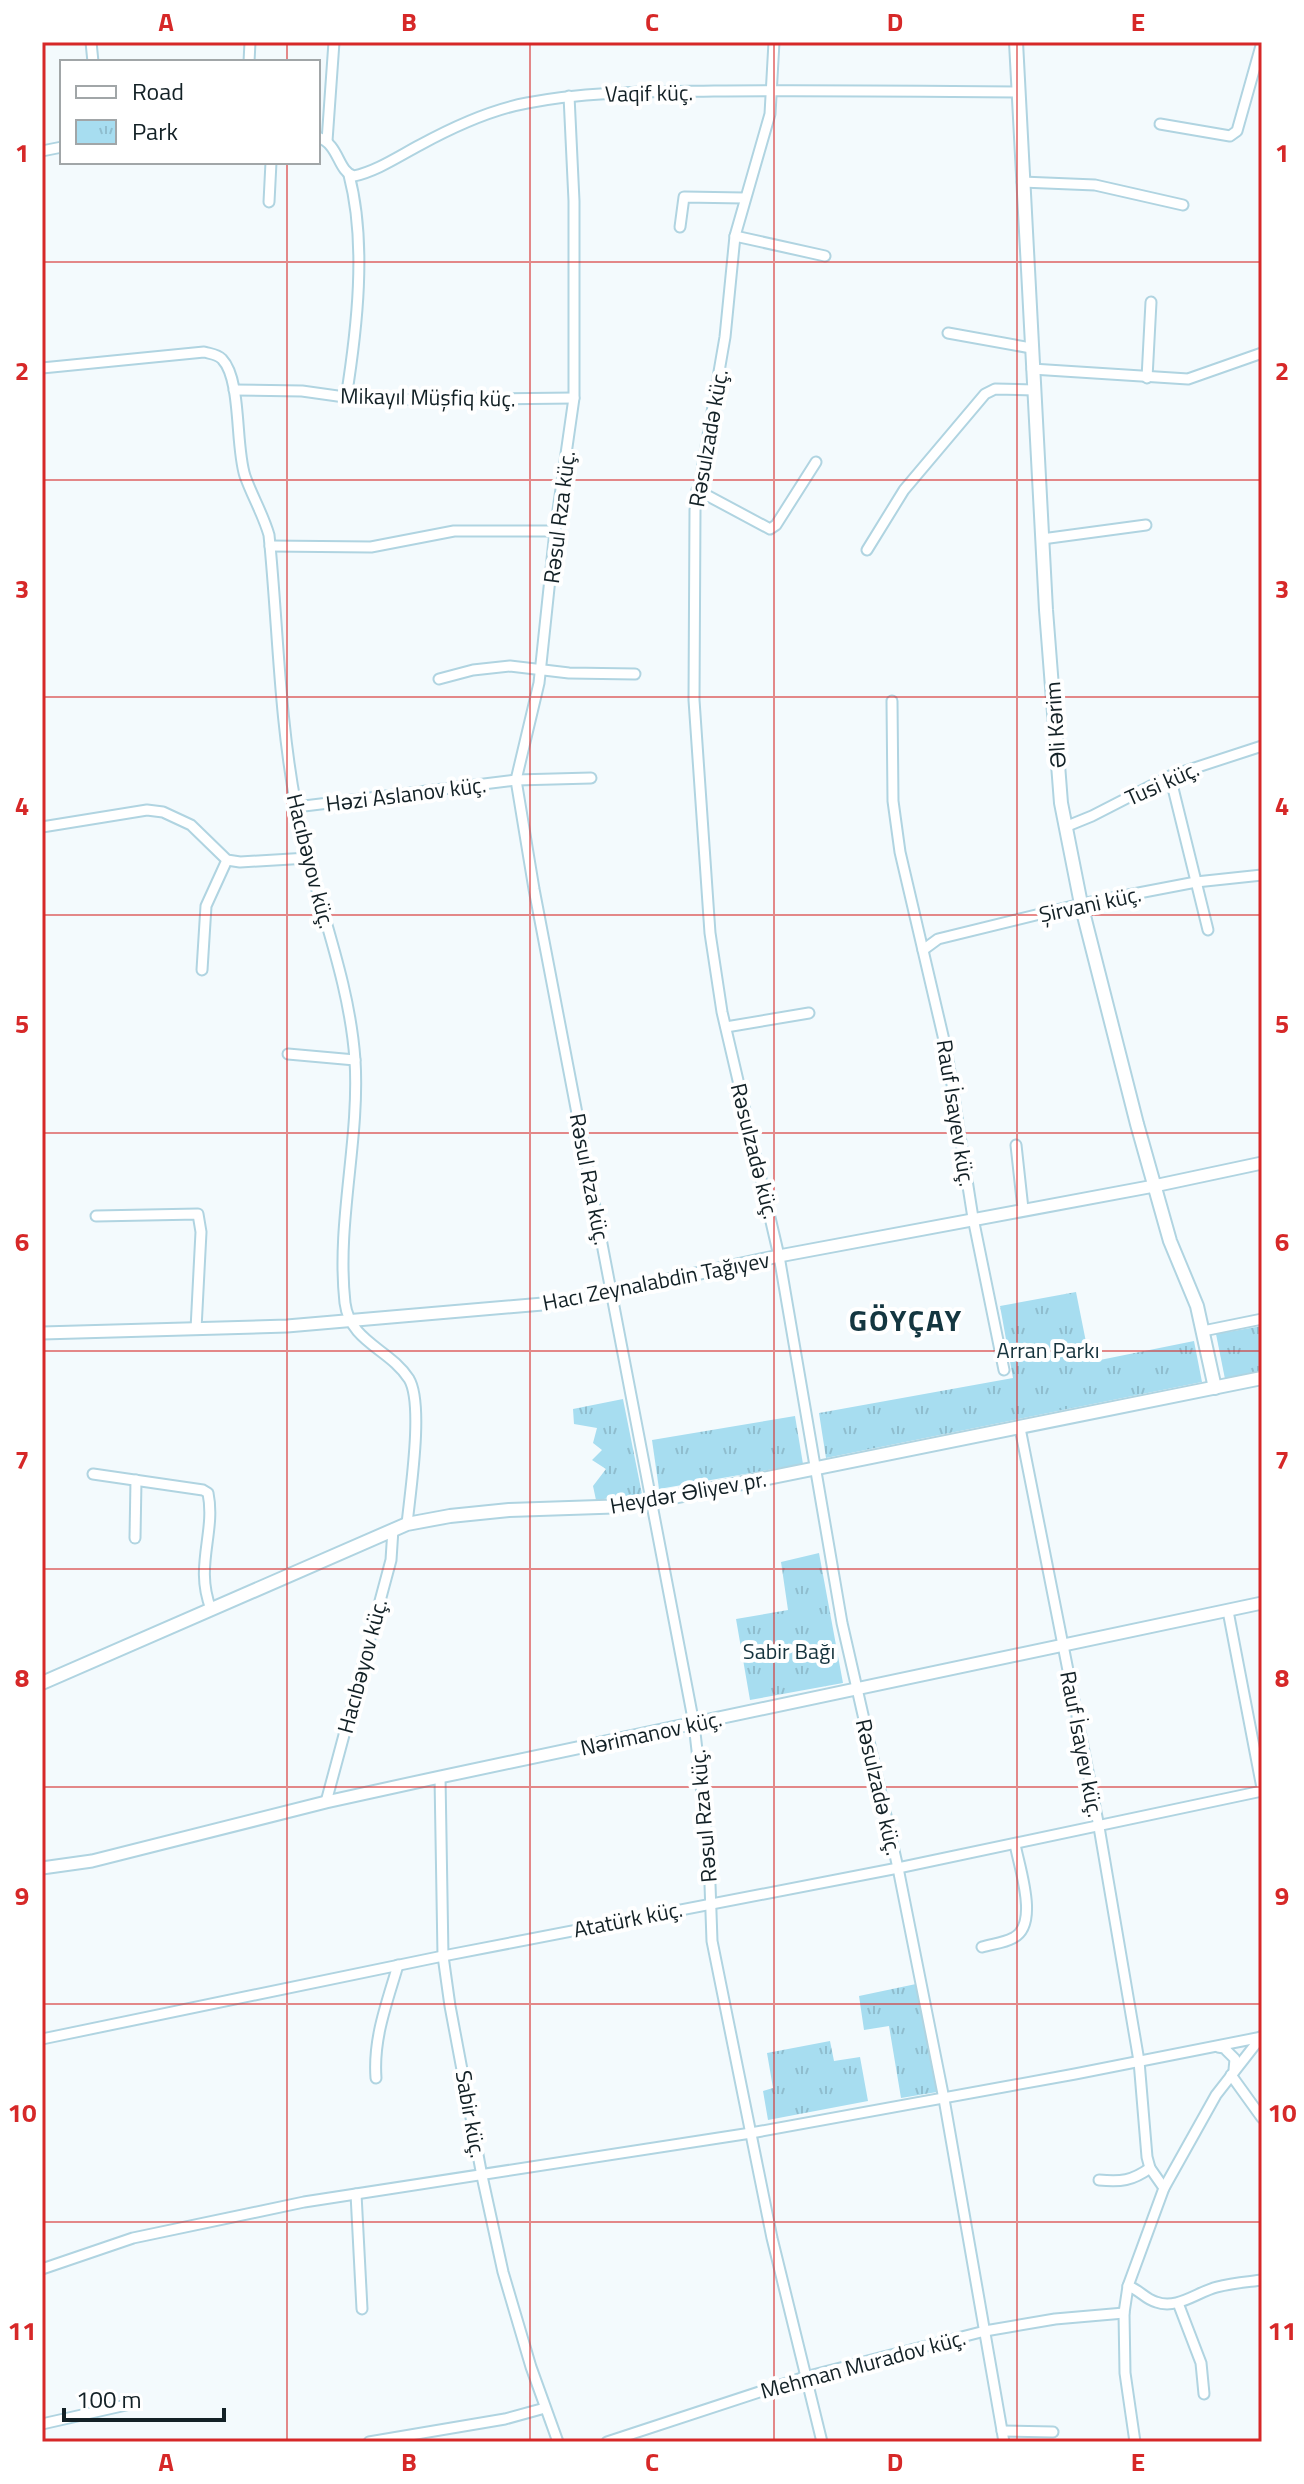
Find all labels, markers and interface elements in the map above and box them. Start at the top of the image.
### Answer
text: A [158,2,174,41]
text: B [401,2,417,41]
text: C [645,2,659,41]
text: D [887,2,903,41]
text: E [1131,2,1145,41]
legend [60,60,320,164]
text: Road [132,73,184,109]
street label: Vaqif küç. [605,75,693,111]
text: Park [132,113,178,149]
text: 1 [15,133,29,172]
text: 1 [1275,133,1289,172]
text: 2 [15,351,29,390]
text: 2 [1275,351,1289,390]
street label: Rəsulzadə küç. [679,367,737,509]
street label: Mikayıl Müşfiq küç. [340,378,516,416]
street label: Rəsul Rza küç. [534,449,584,585]
text: 3 [15,569,29,608]
text: 3 [1275,569,1289,608]
street label: Əli Kərim [1035,680,1075,770]
street label: Tusi küç. [1120,752,1204,814]
street label: Həzi Aslanov küç. [324,767,488,821]
text: 4 [15,786,29,825]
text: 4 [1275,786,1289,825]
street label: Hacıbəyov küç. [278,790,344,932]
street label: Şirvani küç. [1036,877,1144,931]
text: 5 [15,1004,29,1043]
text: 5 [1275,1004,1289,1043]
street label: Rauf İsayev küç. [928,1037,984,1189]
street label: Rəsulzadə küç. [722,1079,788,1223]
street label: Rəsul Rza küç. [561,1110,619,1248]
text: 6 [15,1222,29,1261]
text: 6 [1275,1222,1289,1261]
street label: Hacı Zeynalabdin Tağıyev [540,1242,773,1320]
district label: GÖYÇAY [849,1297,963,1343]
park label: Arran Parkı [997,1333,1099,1367]
text: 7 [15,1440,29,1479]
text: 7 [1275,1440,1289,1479]
street label: Heydər Əliyev pr. [607,1462,769,1522]
street label: Hacıbəyov küç. [328,1595,396,1737]
park label: Sabir Bağı [743,1634,835,1668]
text: 8 [15,1658,29,1697]
text: 8 [1275,1658,1289,1697]
street label: Rauf İsayev küç. [1051,1668,1113,1820]
street label: Nərimanov küç. [577,1701,725,1765]
street label: Rəsulzadə küç. [847,1715,911,1859]
street label: Rəsul Rza küç. [680,1748,726,1884]
text: 9 [15,1876,29,1915]
text: 9 [1275,1876,1289,1915]
street label: Atatürk küç. [571,1892,685,1946]
street label: Sabir küç. [447,2068,495,2160]
text: 10 [7,2093,37,2132]
text: 10 [1267,2093,1297,2132]
text: 11 [7,2311,37,2350]
text: 11 [1267,2311,1297,2350]
street label: Mehman Muradov küç. [757,2320,969,2408]
scale bar [64,2372,224,2422]
text: 100 m [76,2381,142,2417]
text: A [158,2442,174,2481]
text: B [401,2442,417,2481]
text: C [645,2442,659,2481]
text: D [887,2442,903,2481]
text: E [1131,2442,1145,2481]

